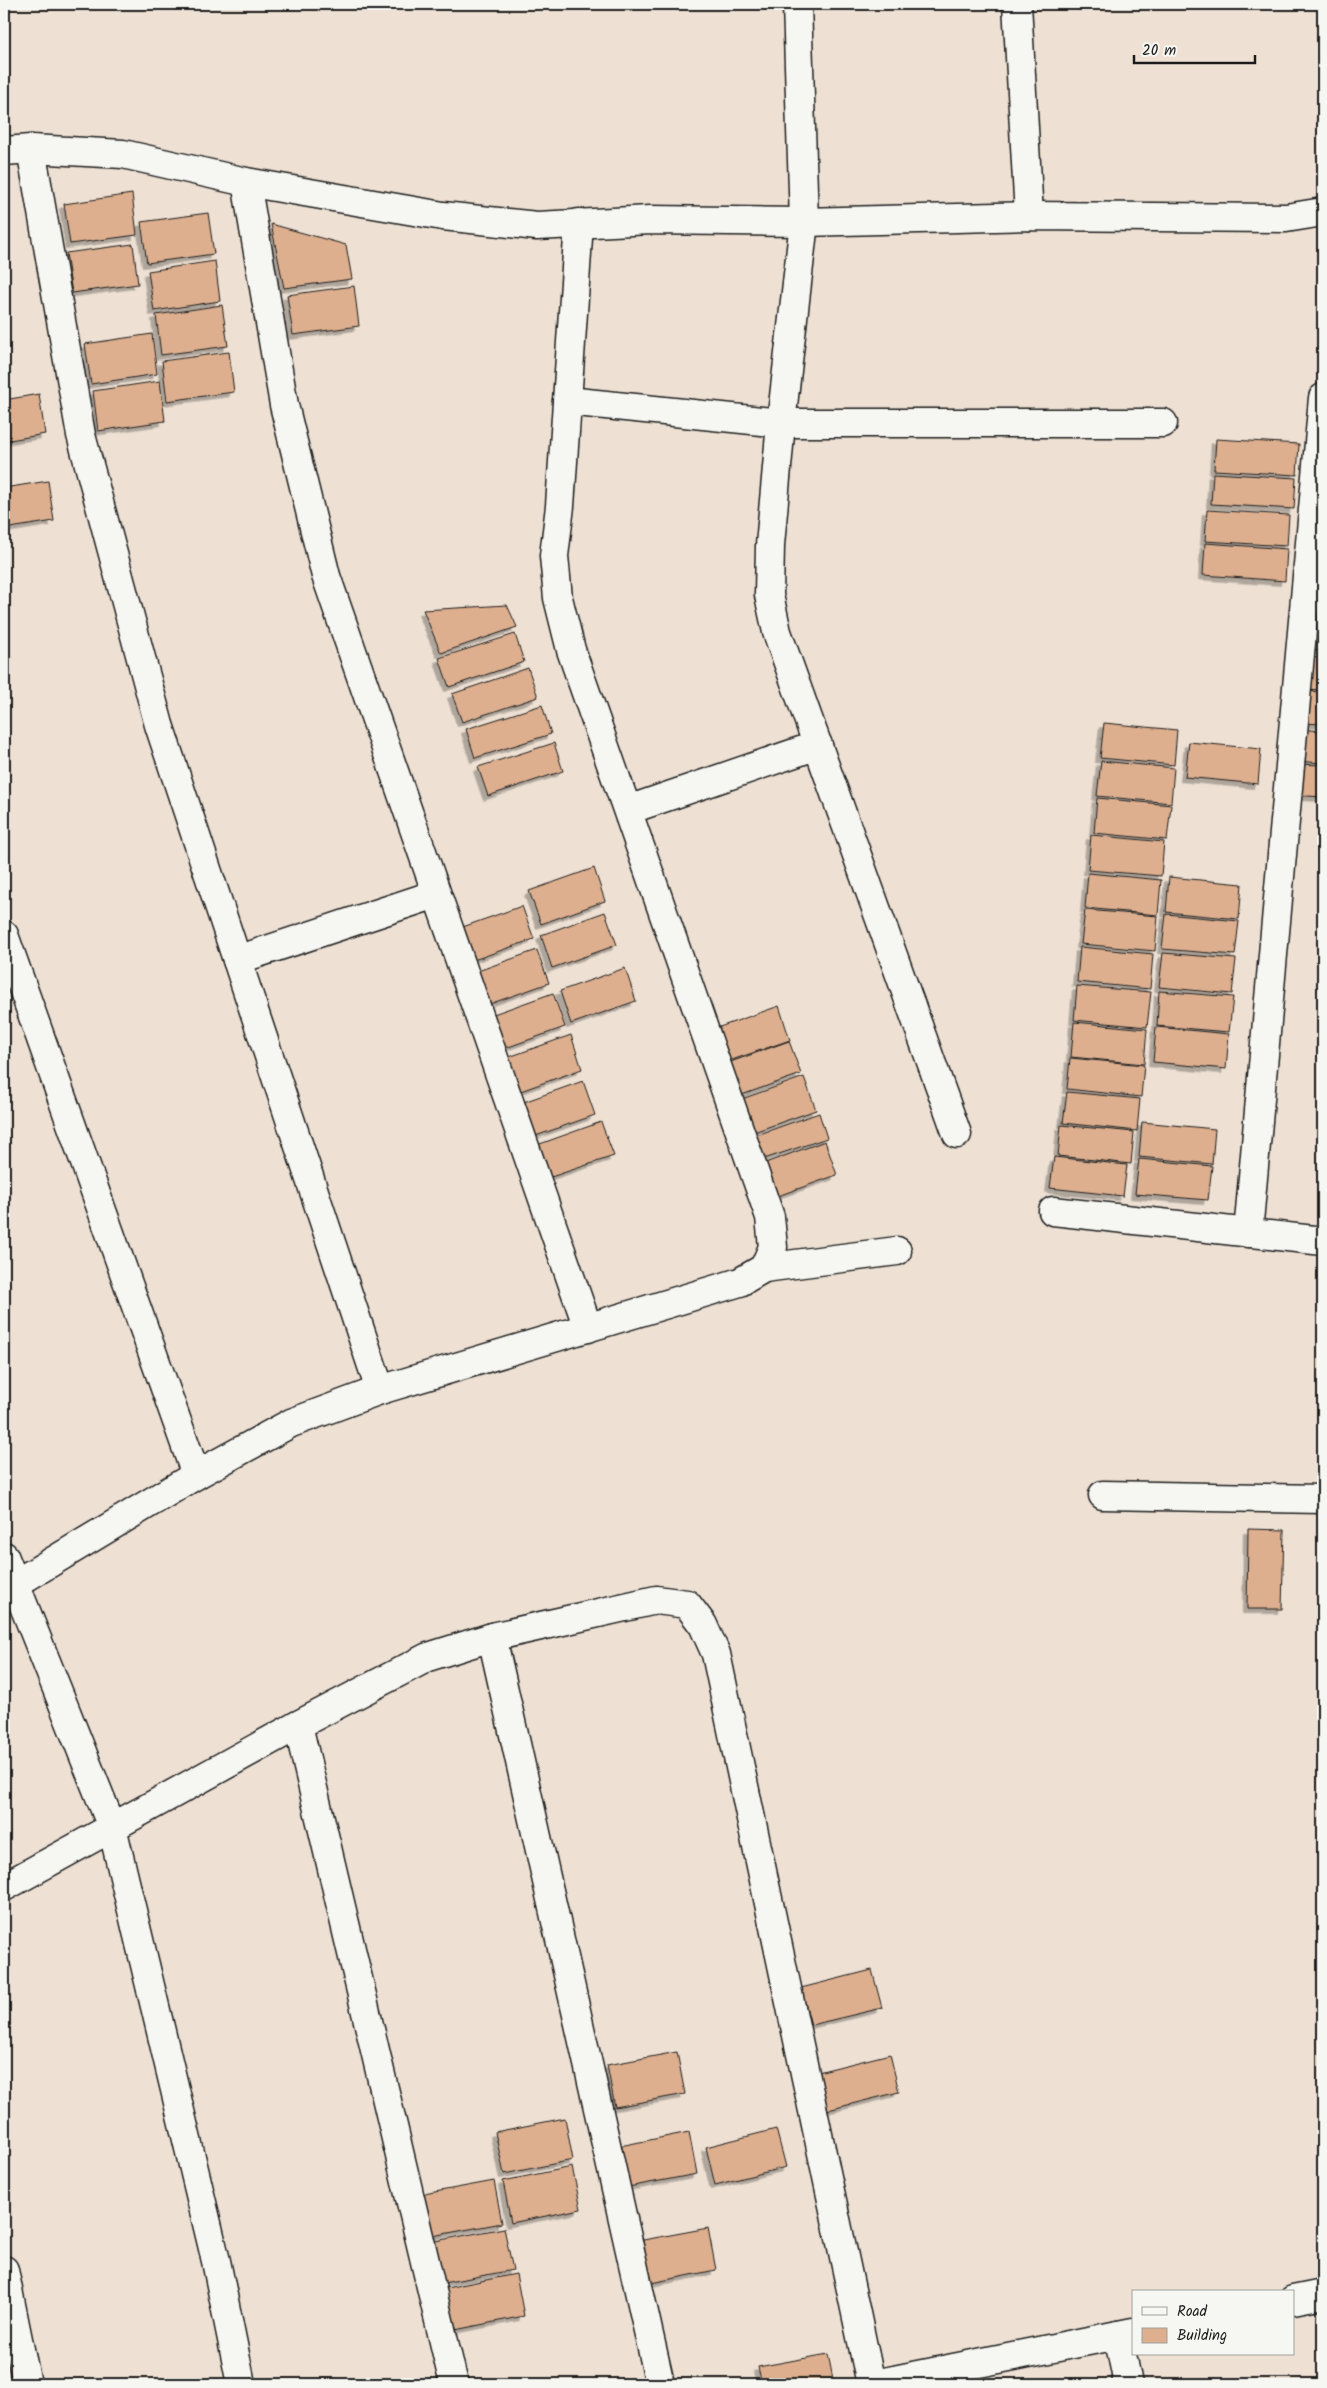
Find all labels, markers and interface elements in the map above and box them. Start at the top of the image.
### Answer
scale bar [1134,32,1256,64]
text: 20 m [1142,39,1176,63]
legend [1132,2290,1294,2356]
text: Road [1177,2300,1208,2324]
text: Building [1177,2324,1227,2348]

